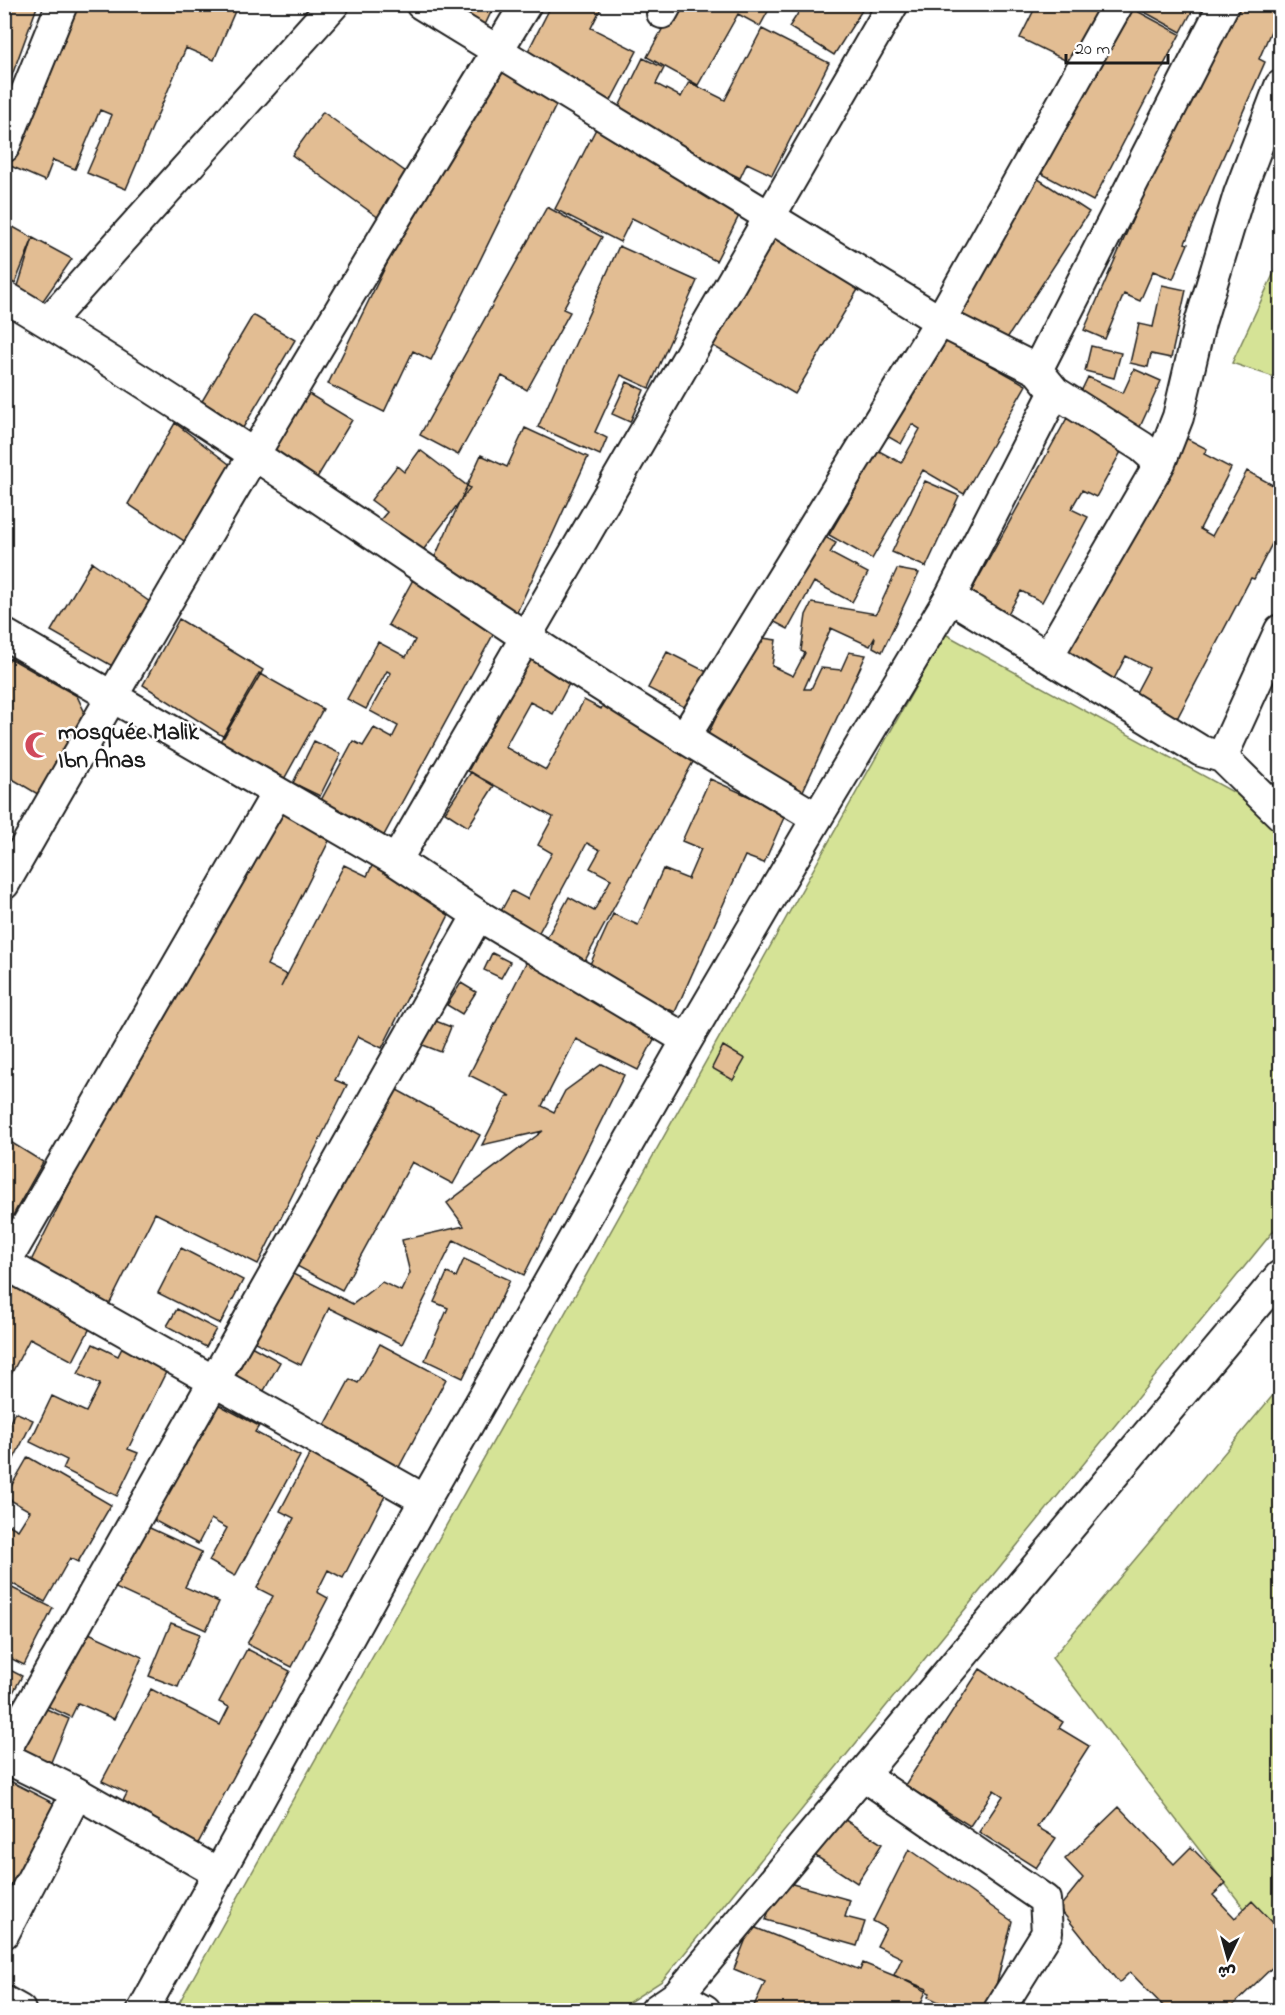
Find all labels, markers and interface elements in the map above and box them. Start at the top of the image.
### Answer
scale bar [1066,27,1168,65]
text: 20 m [1075,37,1110,63]
place label: mosquée Malik Ibn Anas [58,716,199,779]
mosque icon: mosquée Malik Ibn Anas [23,730,53,760]
north arrow [1198,1928,1258,1988]
text: ش [1217,1958,1237,1984]

